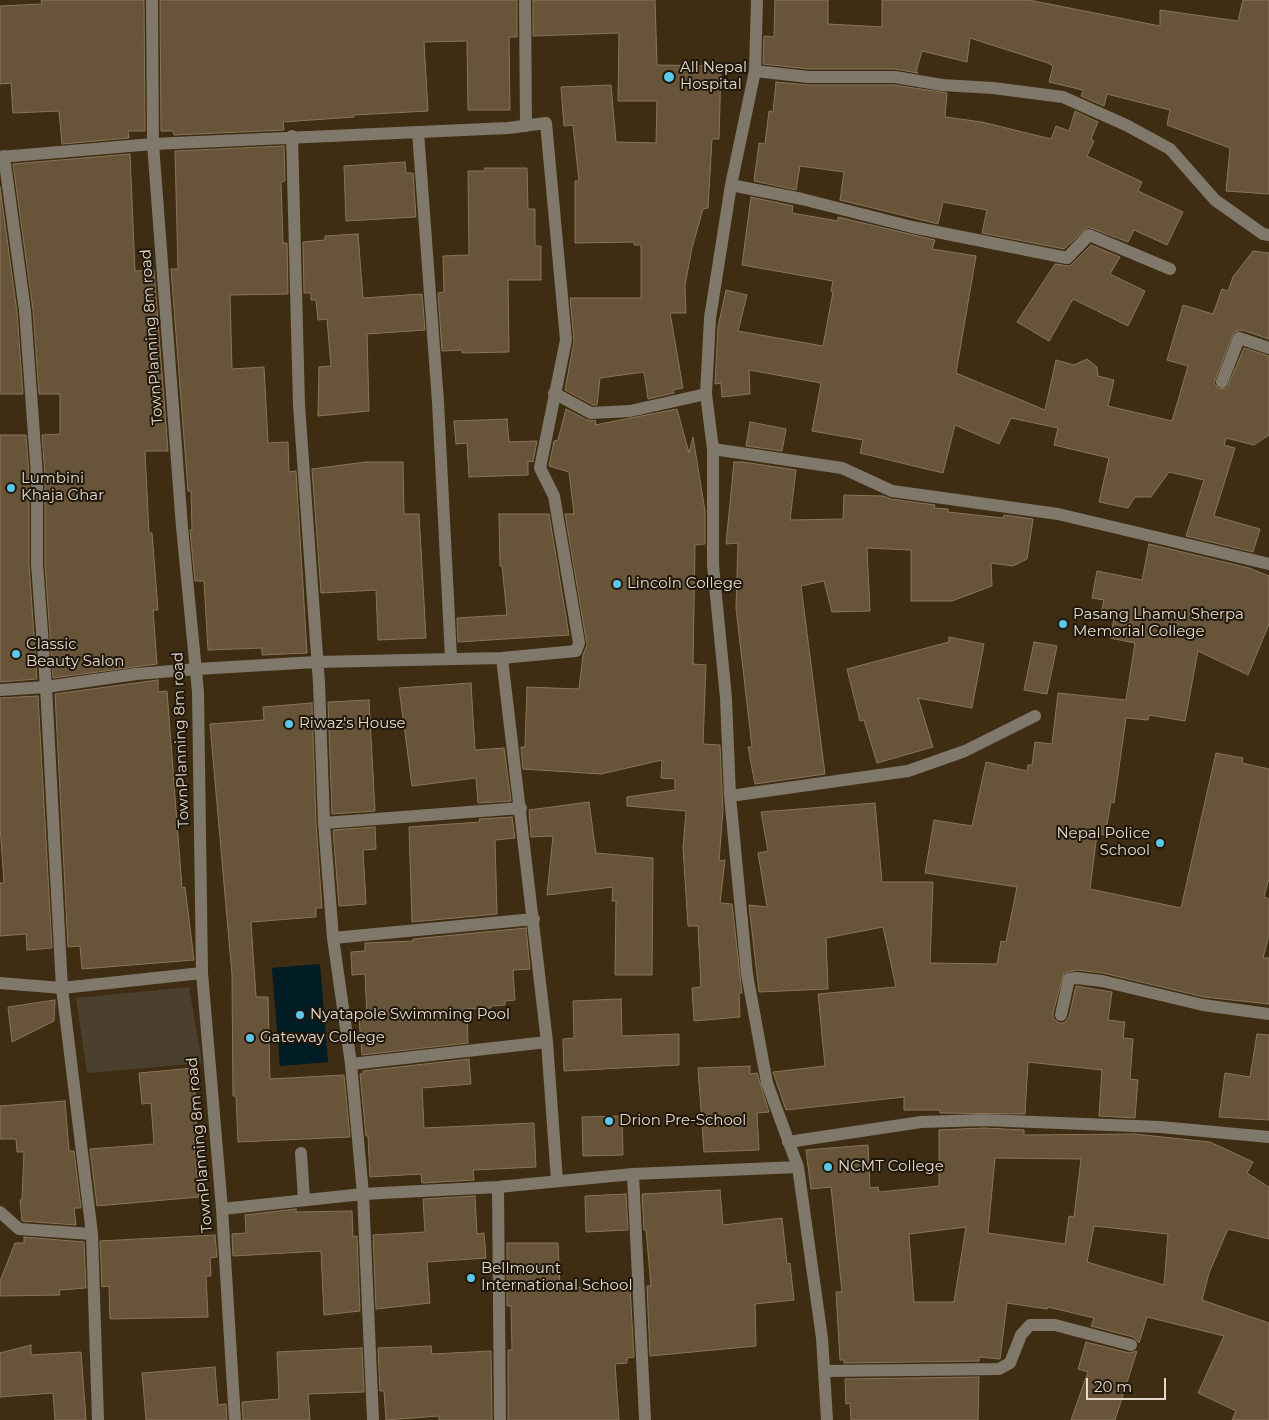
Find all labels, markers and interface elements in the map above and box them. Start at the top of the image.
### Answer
place label: All Nepal Hospital [680,59,747,94]
marker: All Nepal Hospital [662,70,676,84]
street label: TownPlanning 8m road [137,248,167,426]
place label: Lumbini Khaja Ghar [21,470,104,505]
marker: Lumbini Khaja Ghar [5,482,17,494]
place label: Lincoln College [627,575,742,593]
marker: Lincoln College [611,578,623,590]
place label: Pasang Lhamu Sherpa Memorial College [1073,606,1244,641]
marker: Pasang Lhamu Sherpa Memorial College [1057,618,1069,630]
place label: Classic Beauty Salon [26,636,124,671]
marker: Classic Beauty Salon [10,648,22,660]
street label: TownPlanning 8m road [169,652,193,828]
place label: Riwaz's House [299,715,406,733]
marker: Riwaz's House [283,718,295,730]
place label: Nepal Police School [1056,825,1150,860]
marker: Nepal Police School [1154,837,1166,849]
place label: Nyatapole Swimming Pool [310,1006,510,1024]
marker: Nyatapole Swimming Pool [294,1009,306,1021]
place label: Gateway College [260,1029,385,1047]
marker: Gateway College [244,1032,256,1044]
street label: TownPlanning 8m road [183,1056,217,1234]
place label: Drion Pre-School [619,1112,746,1130]
marker: Drion Pre-School [603,1115,615,1127]
place label: NCMT College [838,1158,944,1176]
marker: NCMT College [822,1161,834,1173]
place label: Bellmount International School [481,1260,632,1295]
marker: Bellmount International School [465,1272,477,1284]
scale bar [1089,1368,1169,1400]
text: 20 m [1094,1377,1132,1396]

